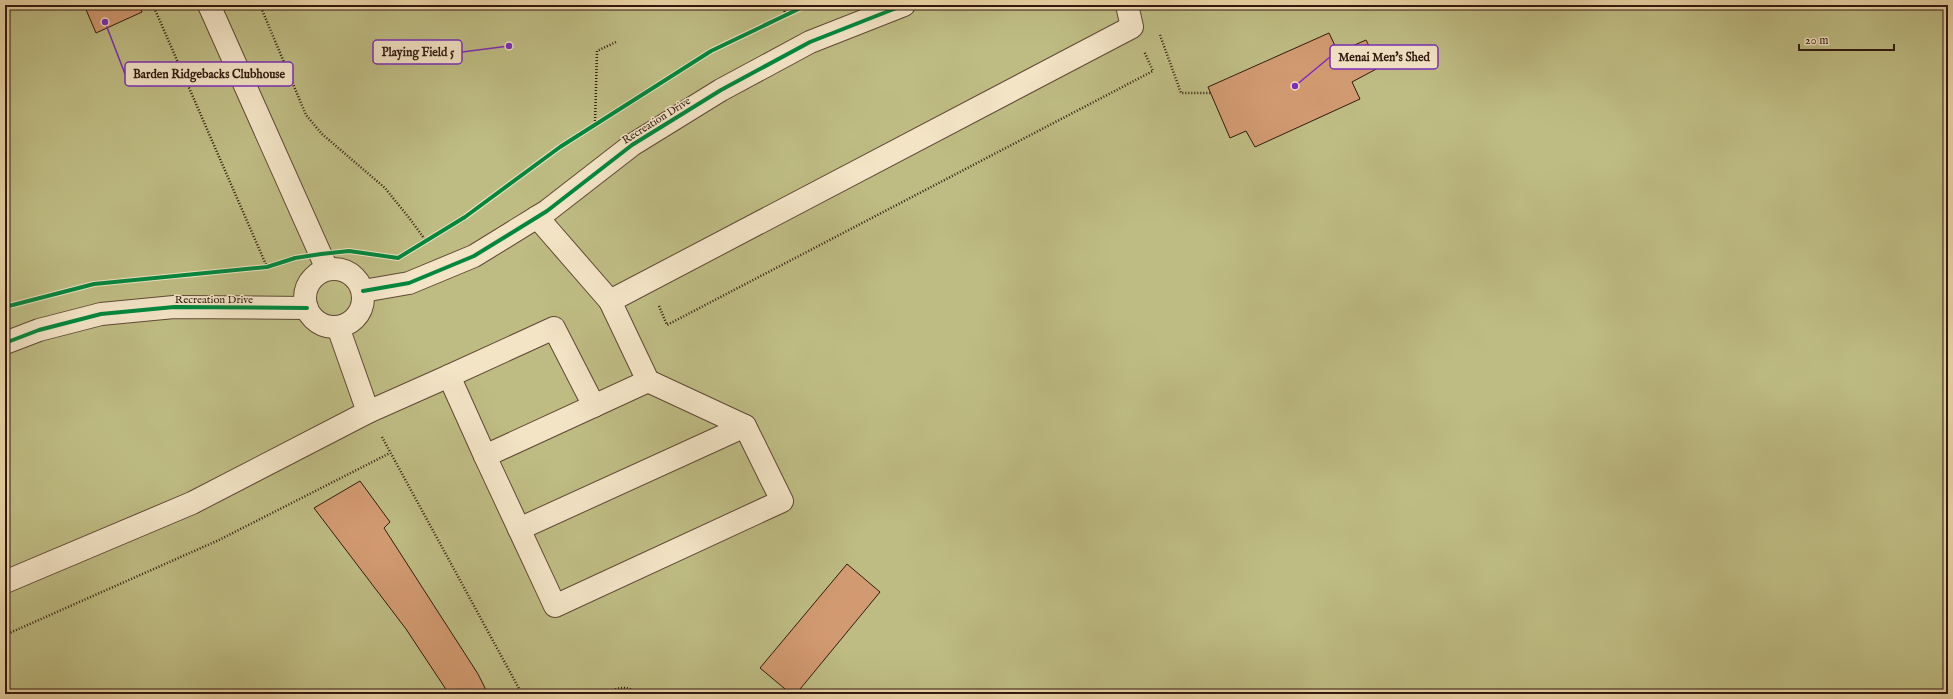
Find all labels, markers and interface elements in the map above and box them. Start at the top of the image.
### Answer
scale bar [1799,26,1894,52]
text: 20 m [1805,33,1828,48]
callout: Playing Field 5 [373,40,462,64]
text: Playing Field 5 [382,45,455,61]
callout: Menai Men's Shed [1330,45,1438,69]
text: Menai Men's Shed [1338,50,1430,65]
callout: Barden Ridgebacks Clubhouse [125,62,293,86]
text: Barden Ridgebacks Clubhouse [133,67,286,83]
street label: Recreation Drive [620,94,693,148]
street label: Recreation Drive [175,293,253,307]

